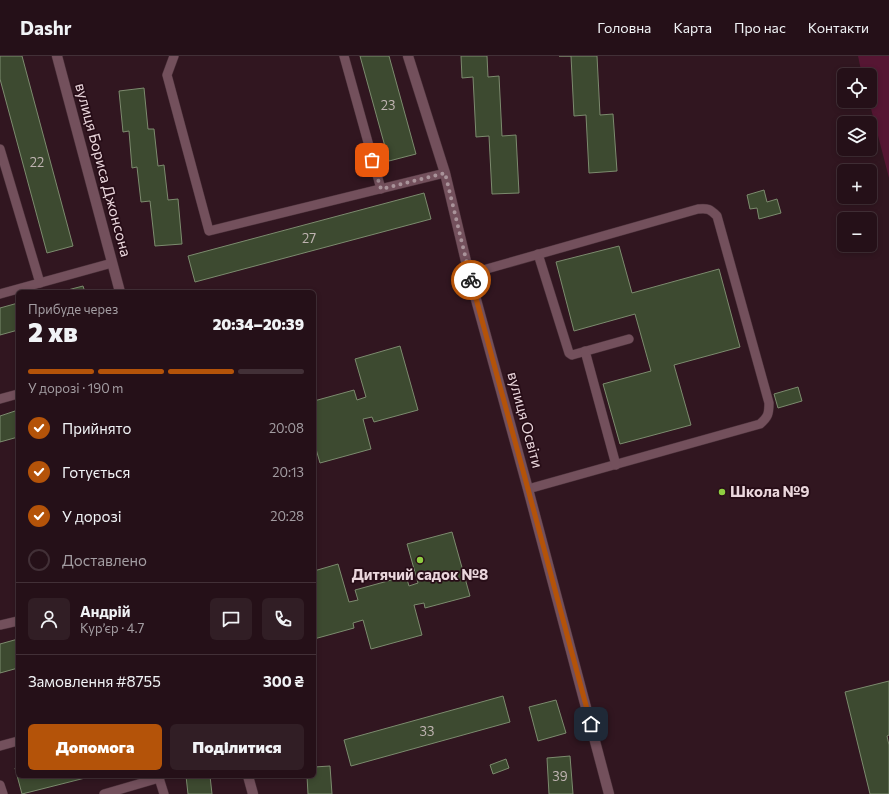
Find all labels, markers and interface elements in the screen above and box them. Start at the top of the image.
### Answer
text: Dashr [20,16,72,39]
text: Головна [597,19,651,36]
text: Карта [673,19,712,36]
text: Про нас [734,19,786,36]
text: Контакти [808,19,869,36]
map controls [837,68,877,252]
button: locate [837,68,877,108]
street label: вулиця Бориса Джонсона [72,81,136,259]
house number: 23 [381,97,395,113]
button: layers [837,116,877,156]
pin [355,143,389,177]
icon: bag [361,149,383,171]
house number: 22 [30,154,44,170]
button: + [837,164,877,204]
button: − [837,212,877,252]
house number: 27 [302,230,316,246]
courier [451,260,491,300]
icon: bike [460,269,482,291]
text: Прибуде через [28,301,118,317]
text: 20:34–20:39 [213,315,304,333]
text: 2 хв [28,316,78,347]
street label: вулиця Освіти [504,370,547,470]
text: У дорозі · 190 m [28,380,123,396]
icon: check [28,417,50,439]
text: Прийнято [62,419,132,437]
text: 20:08 [269,420,304,436]
icon: check [28,461,50,483]
text: Готується [62,463,130,481]
text: 20:13 [272,464,304,480]
place label: Школа №9 [730,482,810,500]
marker: Школа №9 [717,487,727,497]
icon: check [28,505,50,527]
text: У дорозі [62,507,122,525]
text: 20:28 [270,508,304,524]
text: Доставлено [62,551,147,569]
marker: Дитячий садок №8 [415,555,425,565]
place label: Дитячий садок №8 [352,565,488,583]
button: person [28,598,70,640]
button: chat [210,598,252,640]
button: phone [262,598,304,640]
text: Андрій [80,602,130,620]
text: Кур’єр · 4.7 [80,620,144,636]
text: Замовлення #8755 [28,672,161,690]
text: 300 ₴ [263,672,304,690]
pin [574,707,608,741]
icon: home [580,713,602,735]
house number: 33 [420,723,434,739]
button: Допомога [28,724,162,770]
button: Поділитися [170,724,304,770]
house number: 39 [552,768,568,784]

